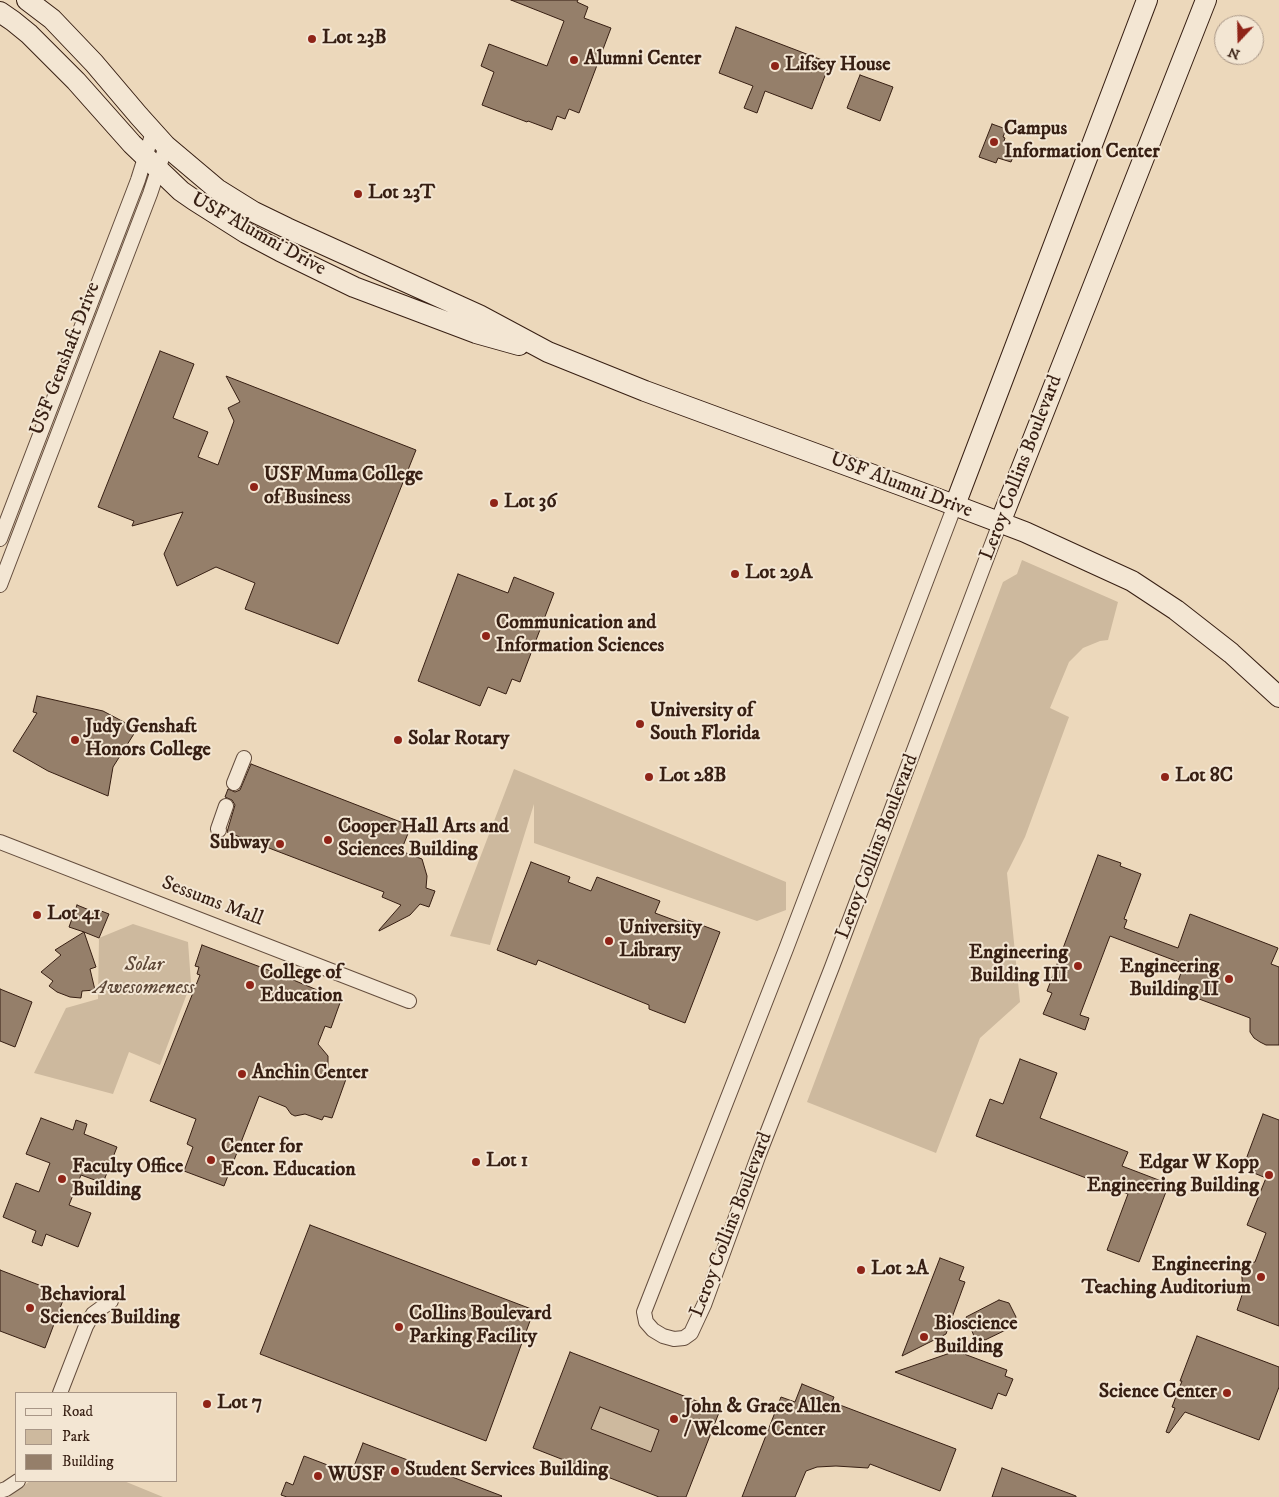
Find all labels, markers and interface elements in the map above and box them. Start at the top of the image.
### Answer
north arrow [1214,15,1264,65]
place label: Lot 23B [322,27,387,51]
marker: Lot 23B [306,33,318,45]
text: N [1225,43,1243,64]
place label: Alumni Center [584,48,701,72]
marker: Alumni Center [568,54,580,66]
place label: Lifsey House [785,54,891,78]
marker: Lifsey House [769,60,781,72]
place label: Campus Information Center [1004,118,1160,165]
marker: Campus Information Center [988,136,1000,148]
place label: Lot 23T [368,182,435,206]
street label: USF Alumni Drive [186,188,330,282]
marker: Lot 23T [352,188,364,200]
street label: USF Genshaft Drive [26,279,106,439]
street label: Leroy Collins Boulevard [976,372,1068,564]
street label: USF Alumni Drive [827,448,975,524]
place label: USF Muma College of Business [264,464,423,511]
marker: USF Muma College of Business [248,481,260,493]
place label: Lot 36 [504,491,557,515]
marker: Lot 36 [488,497,500,509]
place label: Lot 29A [745,562,812,586]
marker: Lot 29A [729,568,741,580]
place label: Communication and Information Sciences [496,612,664,659]
marker: Communication and Information Sciences [480,630,492,642]
place label: University of South Florida [650,700,760,747]
place label: Judy Genshaft Honors College [85,716,211,763]
marker: University of South Florida [634,718,646,730]
place label: Solar Rotary [408,728,509,752]
marker: Judy Genshaft Honors College [69,734,81,746]
marker: Solar Rotary [392,734,404,746]
street label: Leroy Collins Boulevard [832,751,924,943]
place label: Lot 28B [659,765,726,789]
place label: Lot 8C [1175,765,1233,789]
marker: Lot 28B [643,771,655,783]
marker: Lot 8C [1159,771,1171,783]
place label: Cooper Hall Arts and Sciences Building [338,816,509,863]
place label: Subway [210,832,270,856]
marker: Cooper Hall Arts and Sciences Building [322,834,334,846]
marker: Subway [274,838,286,850]
street label: Sessums Mall [158,872,266,932]
place label: Lot 41 [47,903,101,927]
marker: Lot 41 [31,909,43,921]
place label: University Library [619,917,702,964]
marker: University Library [603,935,615,947]
place label: Engineering Building III [969,942,1068,989]
park label: Solar Awesomeness [94,954,194,1001]
place label: Engineering Building II [1120,956,1219,1003]
marker: Engineering Building III [1072,960,1084,972]
place label: College of Education [260,962,343,1009]
marker: Engineering Building II [1223,973,1235,985]
marker: College of Education [244,979,256,991]
place label: Anchin Center [252,1062,368,1086]
marker: Anchin Center [236,1068,248,1080]
street label: Leroy Collins Boulevard [686,1129,778,1321]
place label: Center for Econ. Education [221,1136,356,1183]
place label: Lot 1 [486,1150,528,1174]
place label: Edgar W Kopp Engineering Building [1087,1152,1259,1199]
marker: Center for Econ. Education [205,1154,217,1166]
place label: Faculty Office Building [72,1156,183,1203]
marker: Lot 1 [470,1156,482,1168]
marker: Edgar W Kopp Engineering Building [1263,1169,1275,1181]
marker: Faculty Office Building [56,1173,68,1185]
place label: Engineering Teaching Auditorium [1082,1254,1251,1301]
place label: Lot 2A [871,1258,928,1282]
marker: Lot 2A [855,1264,867,1276]
marker: Engineering Teaching Auditorium [1255,1271,1267,1283]
place label: Behavioral Sciences Building [40,1284,180,1331]
marker: Behavioral Sciences Building [24,1302,36,1314]
place label: Collins Boulevard Parking Facility [409,1303,551,1350]
place label: Bioscience Building [934,1313,1017,1360]
marker: Collins Boulevard Parking Facility [393,1321,405,1333]
marker: Bioscience Building [918,1331,930,1343]
place label: Science Center [1099,1381,1217,1405]
marker: Science Center [1221,1387,1233,1399]
legend [15,1392,178,1482]
place label: Lot 7 [217,1392,262,1416]
place label: John & Grace Allen / Welcome Center [684,1396,841,1443]
marker: Lot 7 [201,1398,213,1410]
text: Road [62,1402,93,1421]
marker: John & Grace Allen / Welcome Center [668,1413,680,1425]
text: Park [62,1427,90,1446]
text: Building [62,1452,114,1471]
place label: Student Services Building [405,1459,608,1483]
place label: WUSF [328,1464,385,1488]
marker: Student Services Building [389,1465,401,1477]
marker: WUSF [312,1470,324,1482]

